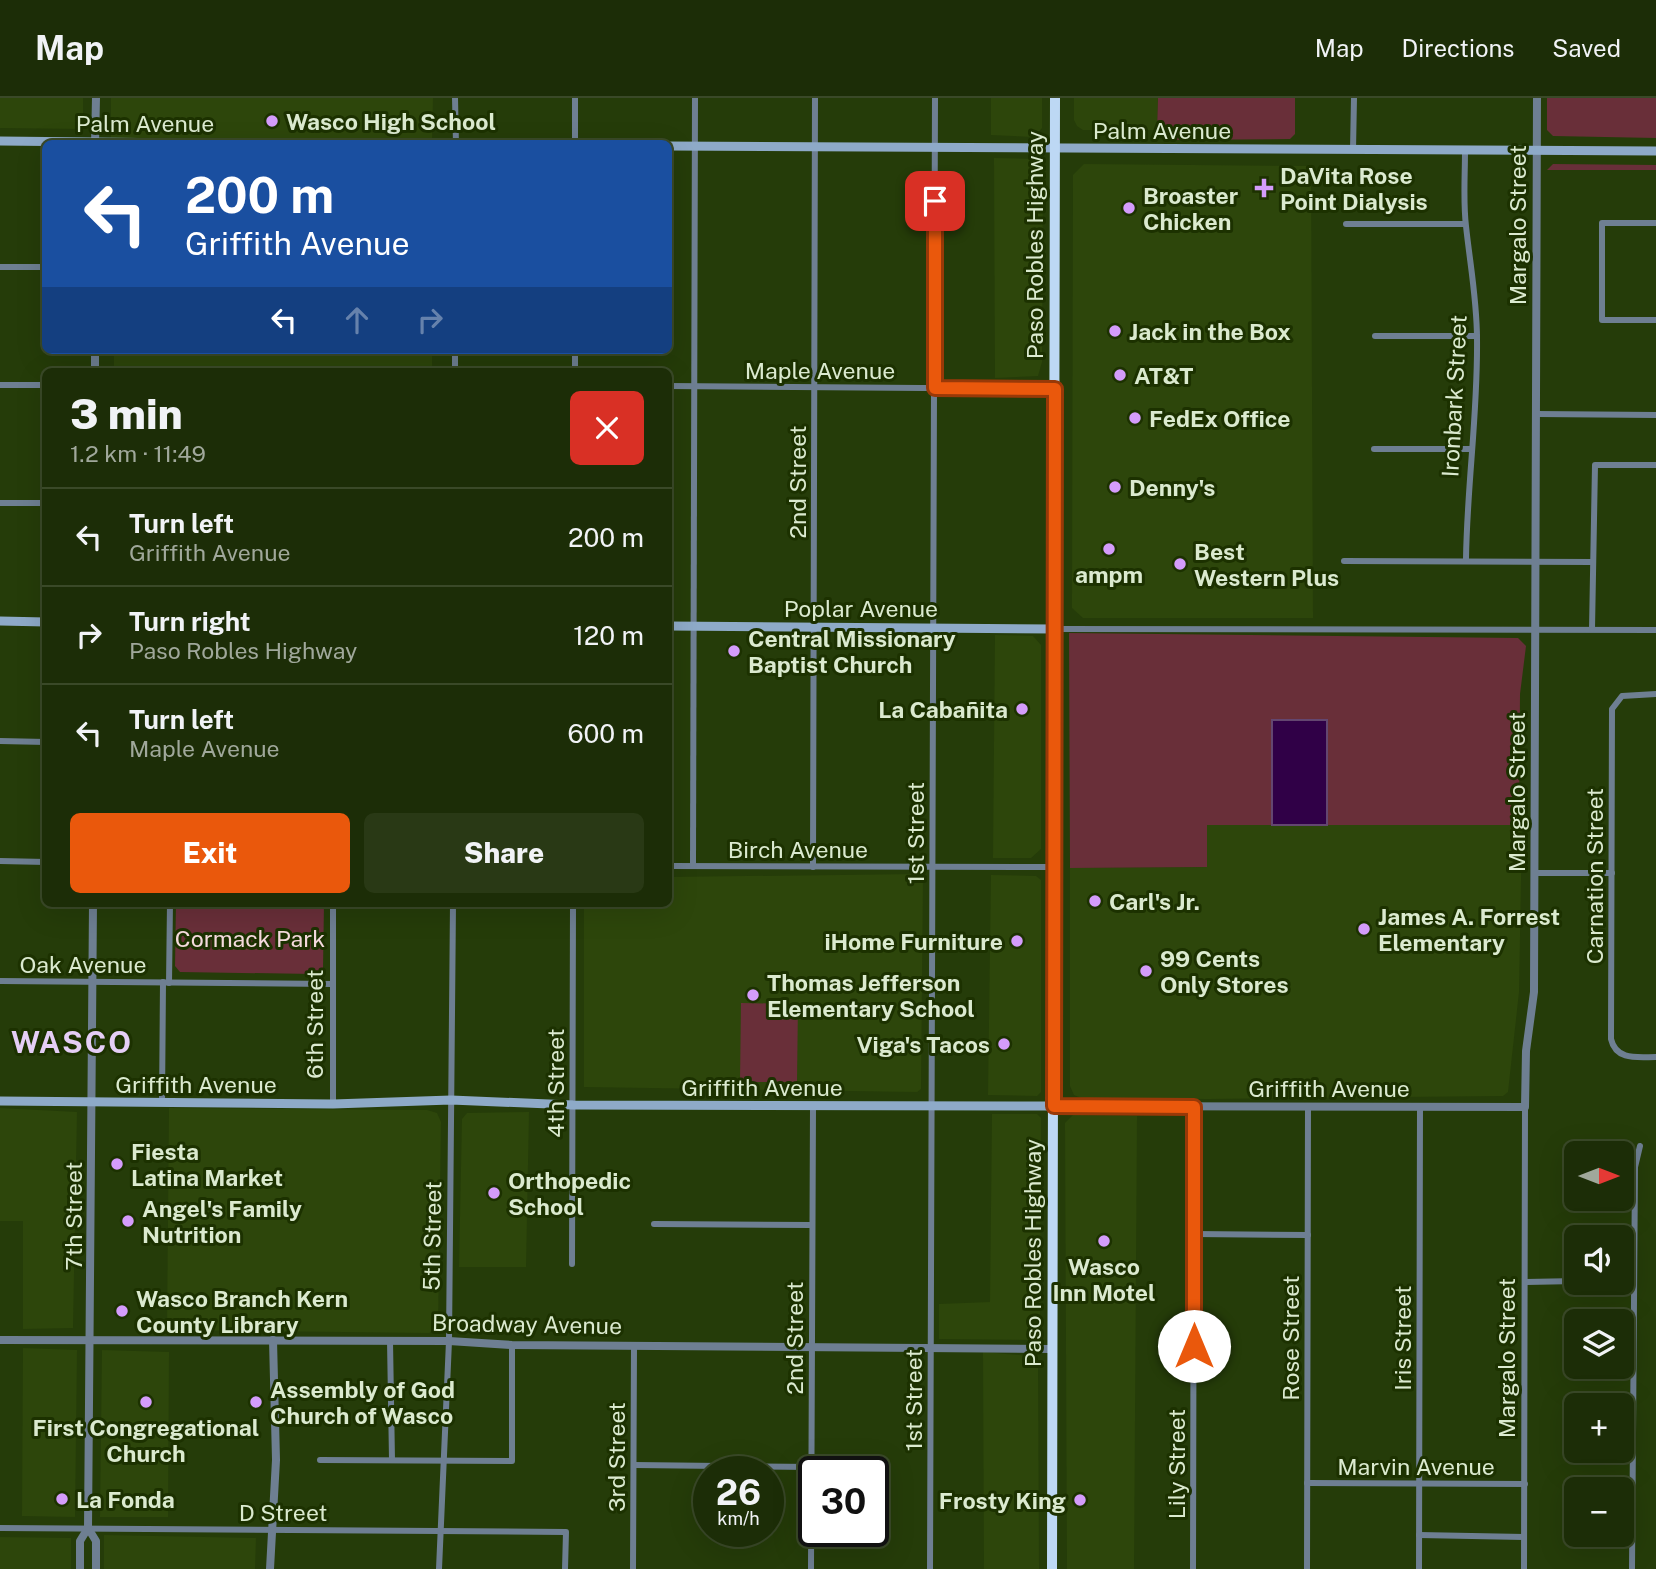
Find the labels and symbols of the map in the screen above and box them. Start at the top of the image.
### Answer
place label: Wasco High School [286,108,496,135]
street label: Palm Avenue [76,110,214,137]
marker: Wasco High School [264,113,280,129]
street label: Palm Avenue [1093,117,1231,144]
street label: Paso Robles Highway [1021,131,1048,359]
street label: Margalo Street [1504,145,1531,305]
place label: DaVita Rose Point Dialysis [1280,162,1428,215]
pin [905,171,965,231]
marker: DaVita Rose Point Dialysis [1254,178,1274,198]
place label: Broaster Chicken [1143,182,1238,235]
marker: Broaster Chicken [1121,200,1137,216]
street label: Ironbark Street [1436,314,1472,478]
place label: Jack in the Box [1129,318,1291,345]
marker: Jack in the Box [1107,323,1123,339]
street label: Maple Avenue [745,357,895,384]
place label: AT&T [1134,362,1193,389]
marker: AT&T [1112,367,1128,383]
place label: FedEx Office [1149,405,1291,432]
marker: FedEx Office [1127,410,1143,426]
street label: 2nd Street [784,425,811,539]
place label: Denny's [1129,474,1215,501]
marker: Denny's [1107,479,1123,495]
place label: Best Western Plus [1194,538,1339,591]
marker: ampm [1101,541,1117,557]
marker: Best Western Plus [1172,556,1188,572]
place label: ampm [1075,561,1143,588]
street label: Poplar Avenue [784,595,938,622]
place label: Central Missionary Baptist Church [748,625,956,678]
marker: Central Missionary Baptist Church [726,643,742,659]
place label: La Cabañita [878,696,1008,723]
marker: La Cabañita [1014,701,1030,717]
street label: Margalo Street [1503,712,1530,872]
street label: 1st Street [902,782,929,884]
street label: Carnation Street [1581,788,1608,964]
street label: Birch Avenue [728,836,868,863]
place label: Carl's Jr. [1109,888,1200,915]
marker: Carl's Jr. [1087,893,1103,909]
place label: James A. Forrest Elementary [1378,903,1560,956]
marker: James A. Forrest Elementary [1356,921,1372,937]
park label: Cormack Park [175,925,325,952]
place label: iHome Furniture [824,928,1003,955]
marker: iHome Furniture [1009,933,1025,949]
place label: 99 Cents Only Stores [1160,945,1289,998]
street label: Oak Avenue [20,951,146,978]
marker: 99 Cents Only Stores [1138,963,1154,979]
street label: 6th Street [301,969,328,1079]
place label: Thomas Jefferson Elementary School [767,969,975,1022]
marker: Thomas Jefferson Elementary School [745,987,761,1003]
district label: WASCO [11,1024,133,1060]
street label: 4th Street [542,1028,569,1138]
place label: Viga's Tacos [856,1031,990,1058]
marker: Viga's Tacos [996,1036,1012,1052]
street label: Griffith Avenue [115,1071,277,1098]
street label: Griffith Avenue [681,1074,843,1101]
street label: Griffith Avenue [1248,1075,1410,1102]
place label: Fiesta Latina Market [131,1138,283,1191]
street label: Paso Robles Highway [1019,1139,1046,1367]
north arrow [1564,1141,1634,1211]
marker: Fiesta Latina Market [109,1156,125,1172]
street label: 7th Street [60,1162,87,1270]
place label: Orthopedic School [508,1167,631,1220]
street label: 5th Street [418,1181,446,1291]
marker: Orthopedic School [486,1185,502,1201]
place label: Angel's Family Nutrition [142,1195,302,1248]
marker: Angel's Family Nutrition [120,1213,136,1229]
marker: Wasco Inn Motel [1096,1233,1112,1249]
place label: Wasco Inn Motel [1052,1253,1156,1306]
street label: Rose Street [1277,1275,1304,1401]
street label: Margalo Street [1493,1278,1520,1438]
street label: 2nd Street [781,1281,808,1395]
place label: Wasco Branch Kern County Library [136,1285,348,1338]
street label: Iris Street [1389,1285,1416,1391]
marker: Wasco Branch Kern County Library [114,1303,130,1319]
street label: Broadway Avenue [432,1309,622,1339]
position arrow [1157,1309,1231,1383]
street label: 1st Street [900,1349,927,1451]
place label: Assembly of God Church of Wasco [270,1376,455,1429]
marker: First Congregational Church [138,1394,154,1410]
marker: Assembly of God Church of Wasco [248,1394,264,1410]
street label: 3rd Street [603,1402,630,1512]
street label: Lily Street [1163,1409,1190,1519]
place label: First Congregational Church [33,1414,259,1467]
street label: Marvin Avenue [1337,1453,1495,1480]
speed limit sign: 30 [798,1456,889,1547]
place label: La Fonda [76,1486,175,1513]
place label: Frosty King [939,1487,1066,1514]
marker: La Fonda [54,1491,70,1507]
marker: Frosty King [1072,1492,1088,1508]
street label: D Street [239,1499,327,1526]

